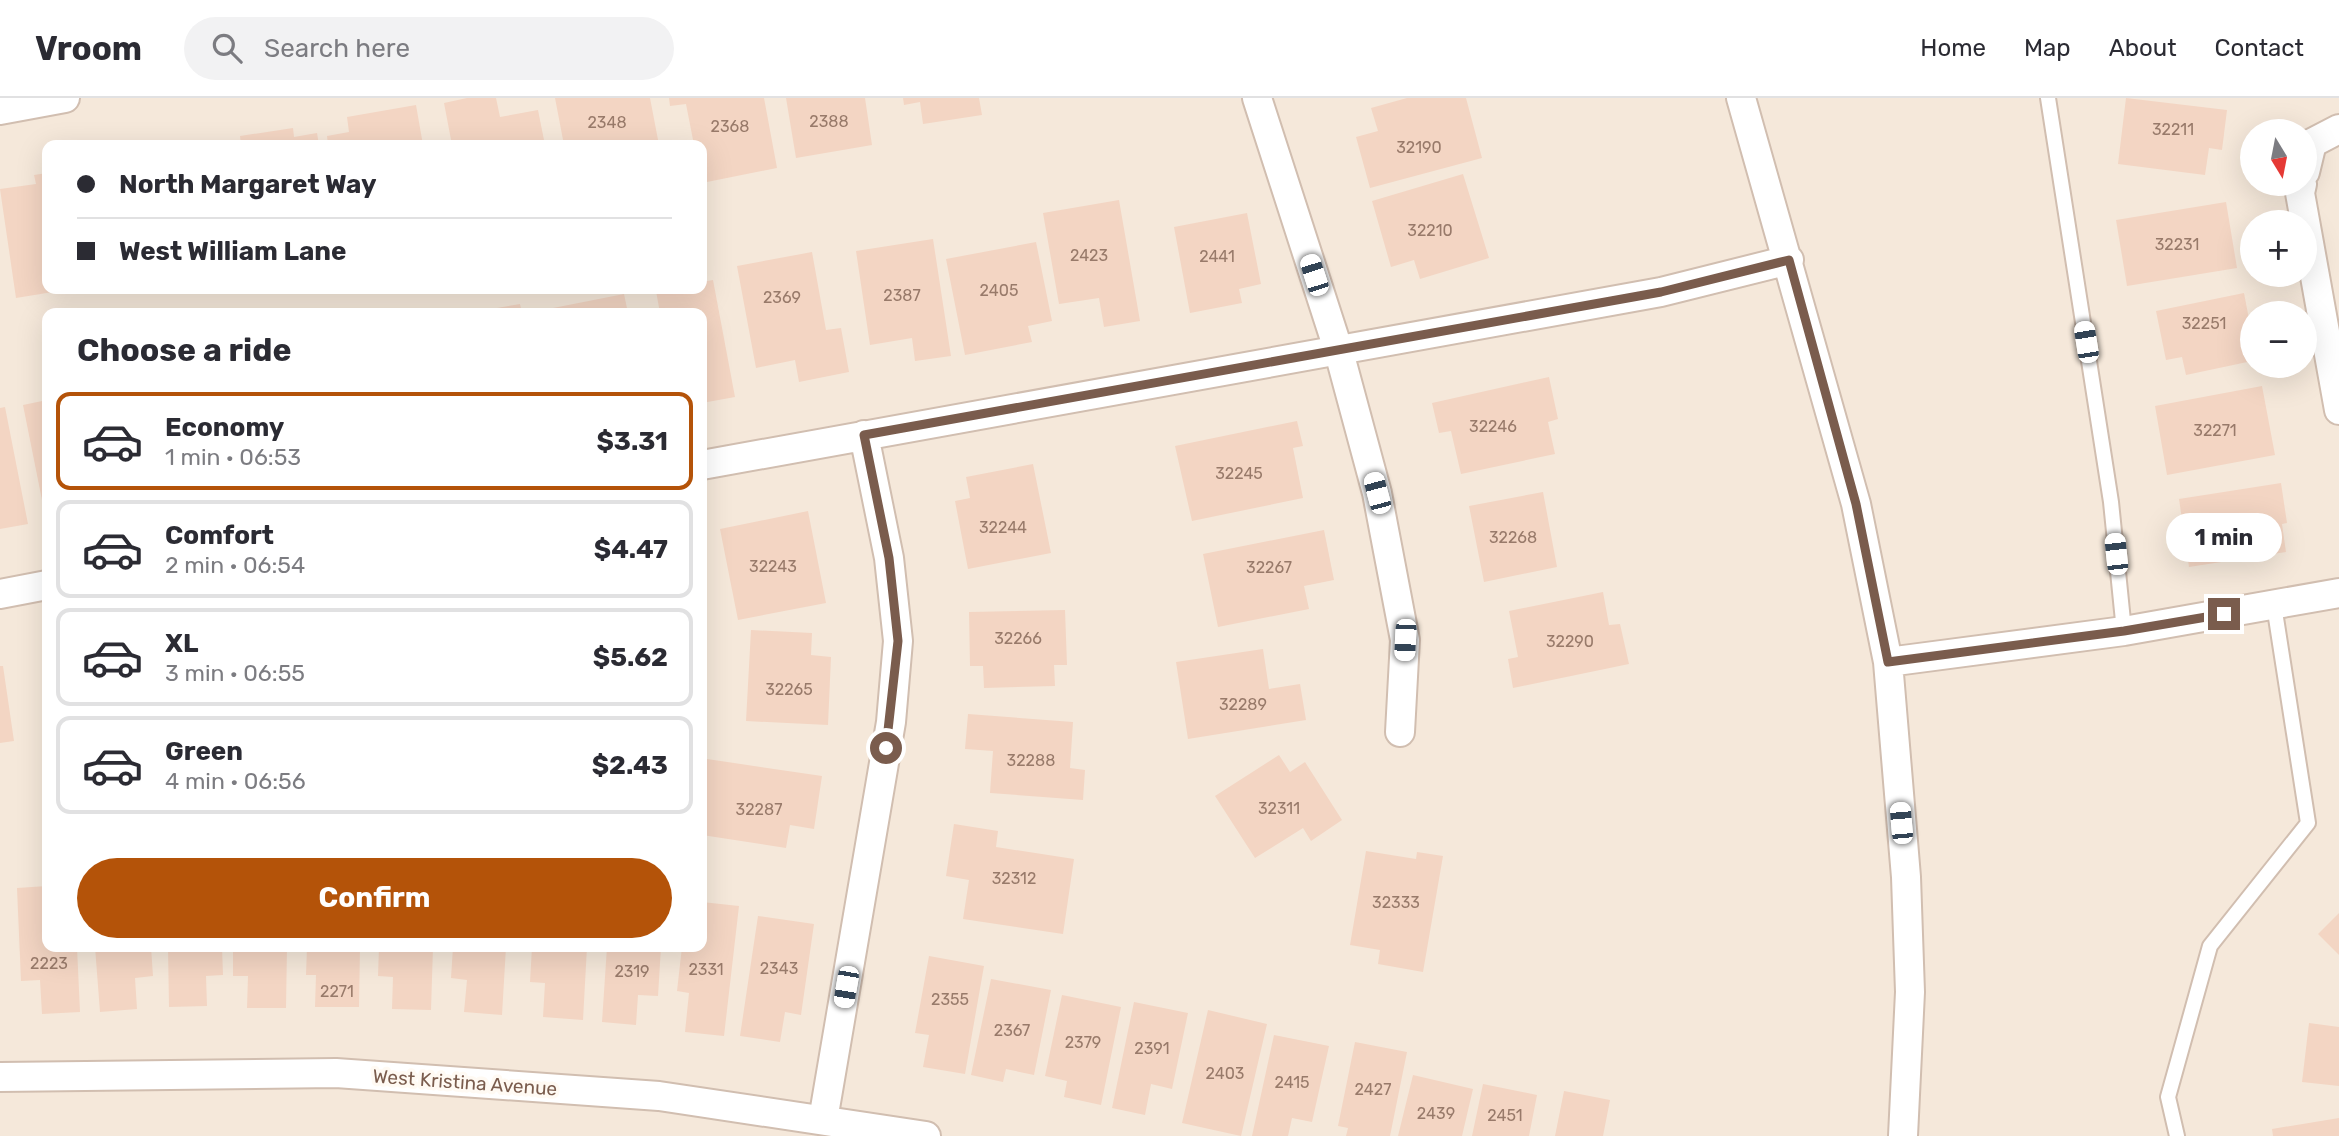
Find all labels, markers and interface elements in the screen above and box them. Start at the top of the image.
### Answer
search box [184,17,674,80]
text: Vroom [35,29,142,68]
icon: search [208,29,246,67]
text: Search here [264,33,410,64]
text: Home [1920,34,1986,62]
text: Map [2024,34,2071,62]
text: About [2109,34,2177,62]
text: Contact [2215,34,2304,62]
house number: 2388 [809,112,849,131]
house number: 2348 [587,113,627,132]
house number: 2368 [711,117,749,136]
north arrow [2240,119,2317,196]
map controls [2240,119,2317,378]
house number: 32211 [2152,120,2194,139]
house number: 32190 [1396,138,1442,157]
text: North Margaret Way [119,169,376,200]
button: + [2240,210,2317,287]
house number: 32210 [1407,221,1453,240]
house number: 32231 [2155,235,2199,254]
text: West William Lane [119,236,346,267]
house number: 2423 [1070,246,1108,265]
house number: 2441 [1199,247,1235,266]
car [1298,252,1331,298]
house number: 2405 [980,281,1018,300]
house number: 2387 [883,286,921,305]
house number: 2369 [763,288,801,307]
button: − [2240,301,2317,378]
house number: 32251 [2182,314,2226,333]
car [2073,320,2100,364]
text: Choose a ride [77,331,291,369]
icon: car [81,410,144,473]
text: Economy [165,412,284,443]
house number: 32246 [1469,417,1517,436]
house number: 32271 [2193,421,2237,440]
text: $3.31 [596,426,668,457]
text: 1 min · 06:53 [165,443,301,471]
house number: 32245 [1215,464,1263,483]
car [1362,470,1393,516]
callout: 1 min [2166,512,2282,561]
icon: car [81,518,144,581]
house number: 32244 [979,518,1027,537]
text: Comfort [165,520,274,551]
text: 1 min [2195,523,2253,551]
house number: 32268 [1489,528,1537,547]
car [2104,532,2129,576]
text: $4.47 [594,534,668,565]
text: 2 min · 06:54 [165,551,305,579]
house number: 32243 [749,557,797,576]
house number: 32267 [1246,558,1292,577]
route end [2208,598,2240,630]
car [1394,618,1417,662]
icon: car [81,626,144,689]
text: XL [165,628,198,659]
house number: 32266 [994,629,1042,648]
house number: 32290 [1546,632,1594,651]
text: $5.62 [593,642,668,673]
text: 3 min · 06:55 [165,659,305,687]
house number: 32265 [765,680,813,699]
house number: 32289 [1219,695,1267,714]
route start [870,732,902,764]
icon: car [81,734,144,797]
text: Green [165,736,243,767]
text: $2.43 [592,750,668,781]
house number: 32288 [1007,751,1055,770]
text: 4 min · 06:56 [165,767,306,795]
house number: 32311 [1258,799,1300,818]
house number: 32287 [736,800,782,819]
car [1889,801,1914,845]
button: Confirm [77,858,672,938]
house number: 32312 [992,869,1036,888]
house number: 32333 [1372,893,1420,912]
house number: 2223 [30,954,68,973]
house number: 2343 [760,959,798,978]
house number: 2331 [688,960,724,979]
house number: 2319 [614,962,650,981]
car [833,964,860,1010]
house number: 2271 [320,982,354,1001]
house number: 2355 [931,990,969,1009]
house number: 2367 [994,1021,1030,1040]
house number: 2379 [1065,1033,1101,1052]
house number: 2391 [1134,1039,1170,1058]
house number: 2403 [1206,1064,1244,1083]
street label: West Kristina Avenue [372,1065,558,1100]
house number: 2415 [1274,1073,1310,1092]
house number: 2427 [1355,1080,1391,1099]
house number: 2439 [1417,1104,1455,1123]
house number: 2451 [1487,1106,1523,1125]

